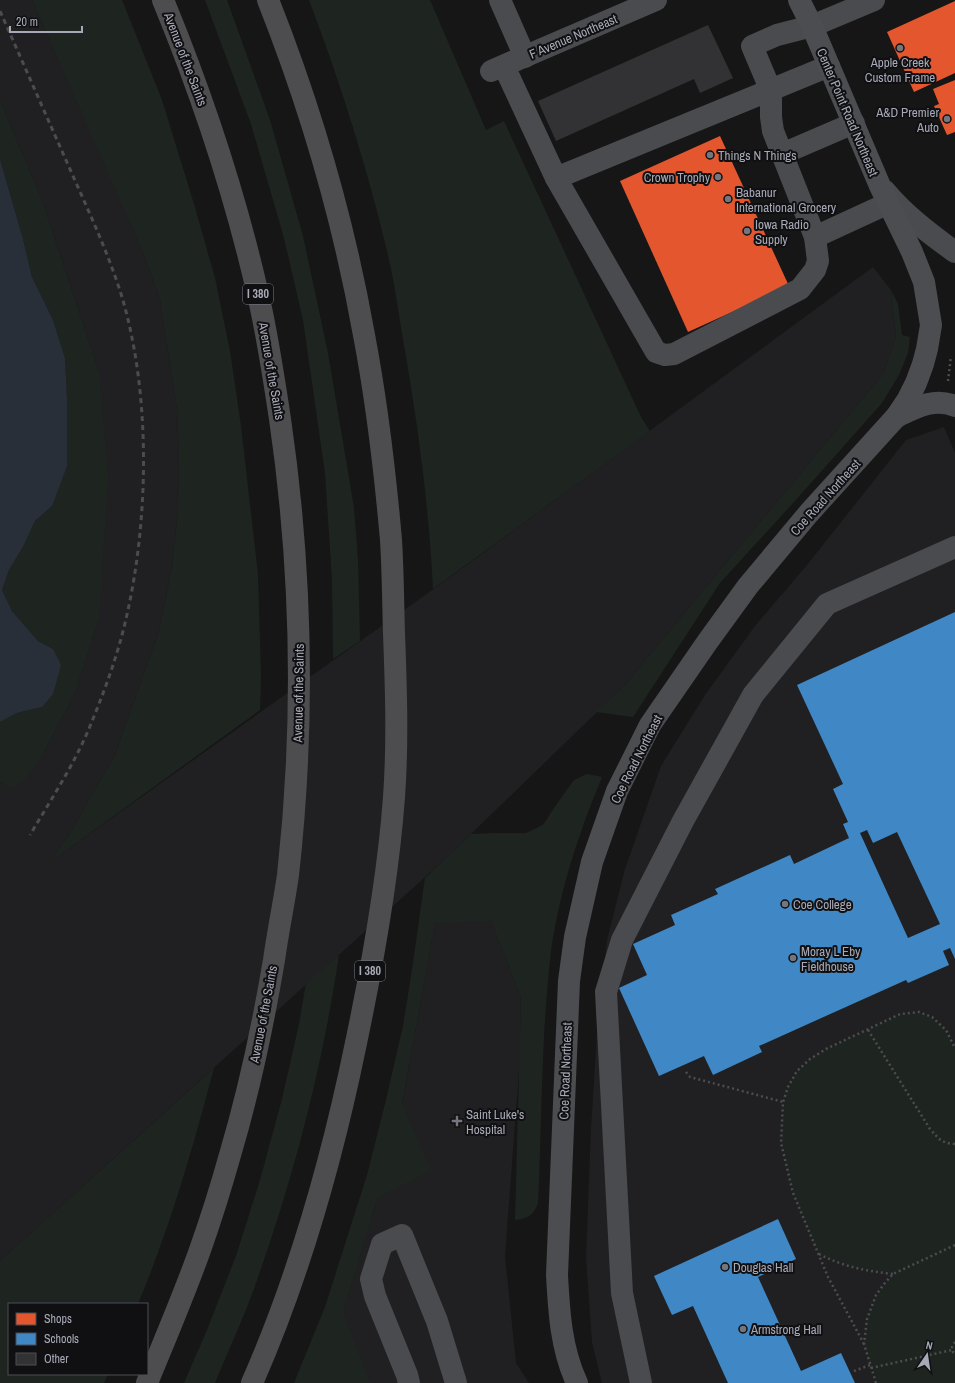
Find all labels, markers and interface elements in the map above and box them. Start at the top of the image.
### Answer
scale bar [10,8,82,34]
street label: Avenue of the Saints [160,9,211,108]
street label: F Avenue Northeast [527,10,620,63]
text: 20 m [16,14,38,30]
marker: Apple Creek Custom Frame [895,43,905,53]
street label: Center Point Road Northeast [813,46,882,179]
place label: Apple Creek Custom Frame [865,54,935,86]
place label: A&D Premier Auto [875,104,939,136]
marker: A&D Premier Auto [942,114,952,124]
place label: Things N Things [718,147,797,164]
marker: Things N Things [705,150,715,160]
place label: Crown Trophy [644,169,711,186]
marker: Crown Trophy [713,172,723,182]
place label: Babanur International Grocery [736,184,837,216]
marker: Babanur International Grocery [723,194,733,204]
place label: Iowa Radio Supply [755,216,809,248]
marker: Iowa Radio Supply [742,226,752,236]
road number: I 380 [243,284,273,304]
street label: Avenue of the Saints [254,320,288,421]
street label: Coe Road Northeast [787,456,864,539]
street label: Avenue of the Saints [289,643,308,744]
street label: Coe Road Northeast [607,712,666,806]
place label: Coe College [793,896,852,913]
marker: Coe College [780,899,790,909]
place label: Moray L Eby Fieldhouse [801,943,861,975]
marker: Moray L Eby Fieldhouse [788,953,798,963]
road number: I 380 [355,961,385,981]
street label: Avenue of the Saints [246,964,281,1065]
street label: Coe Road Northeast [555,1022,576,1120]
place label: Saint Luke's Hospital [466,1106,524,1138]
marker: Saint Luke's Hospital [451,1115,463,1127]
place label: Douglas Hall [733,1259,793,1276]
marker: Douglas Hall [720,1262,730,1272]
legend [8,1303,148,1375]
text: Shops [44,1311,72,1327]
place label: Armstrong Hall [750,1321,822,1338]
marker: Armstrong Hall [738,1324,748,1334]
text: Schools [44,1331,79,1347]
north arrow [907,1335,947,1375]
text: N [925,1338,934,1353]
text: Other [44,1351,69,1367]

